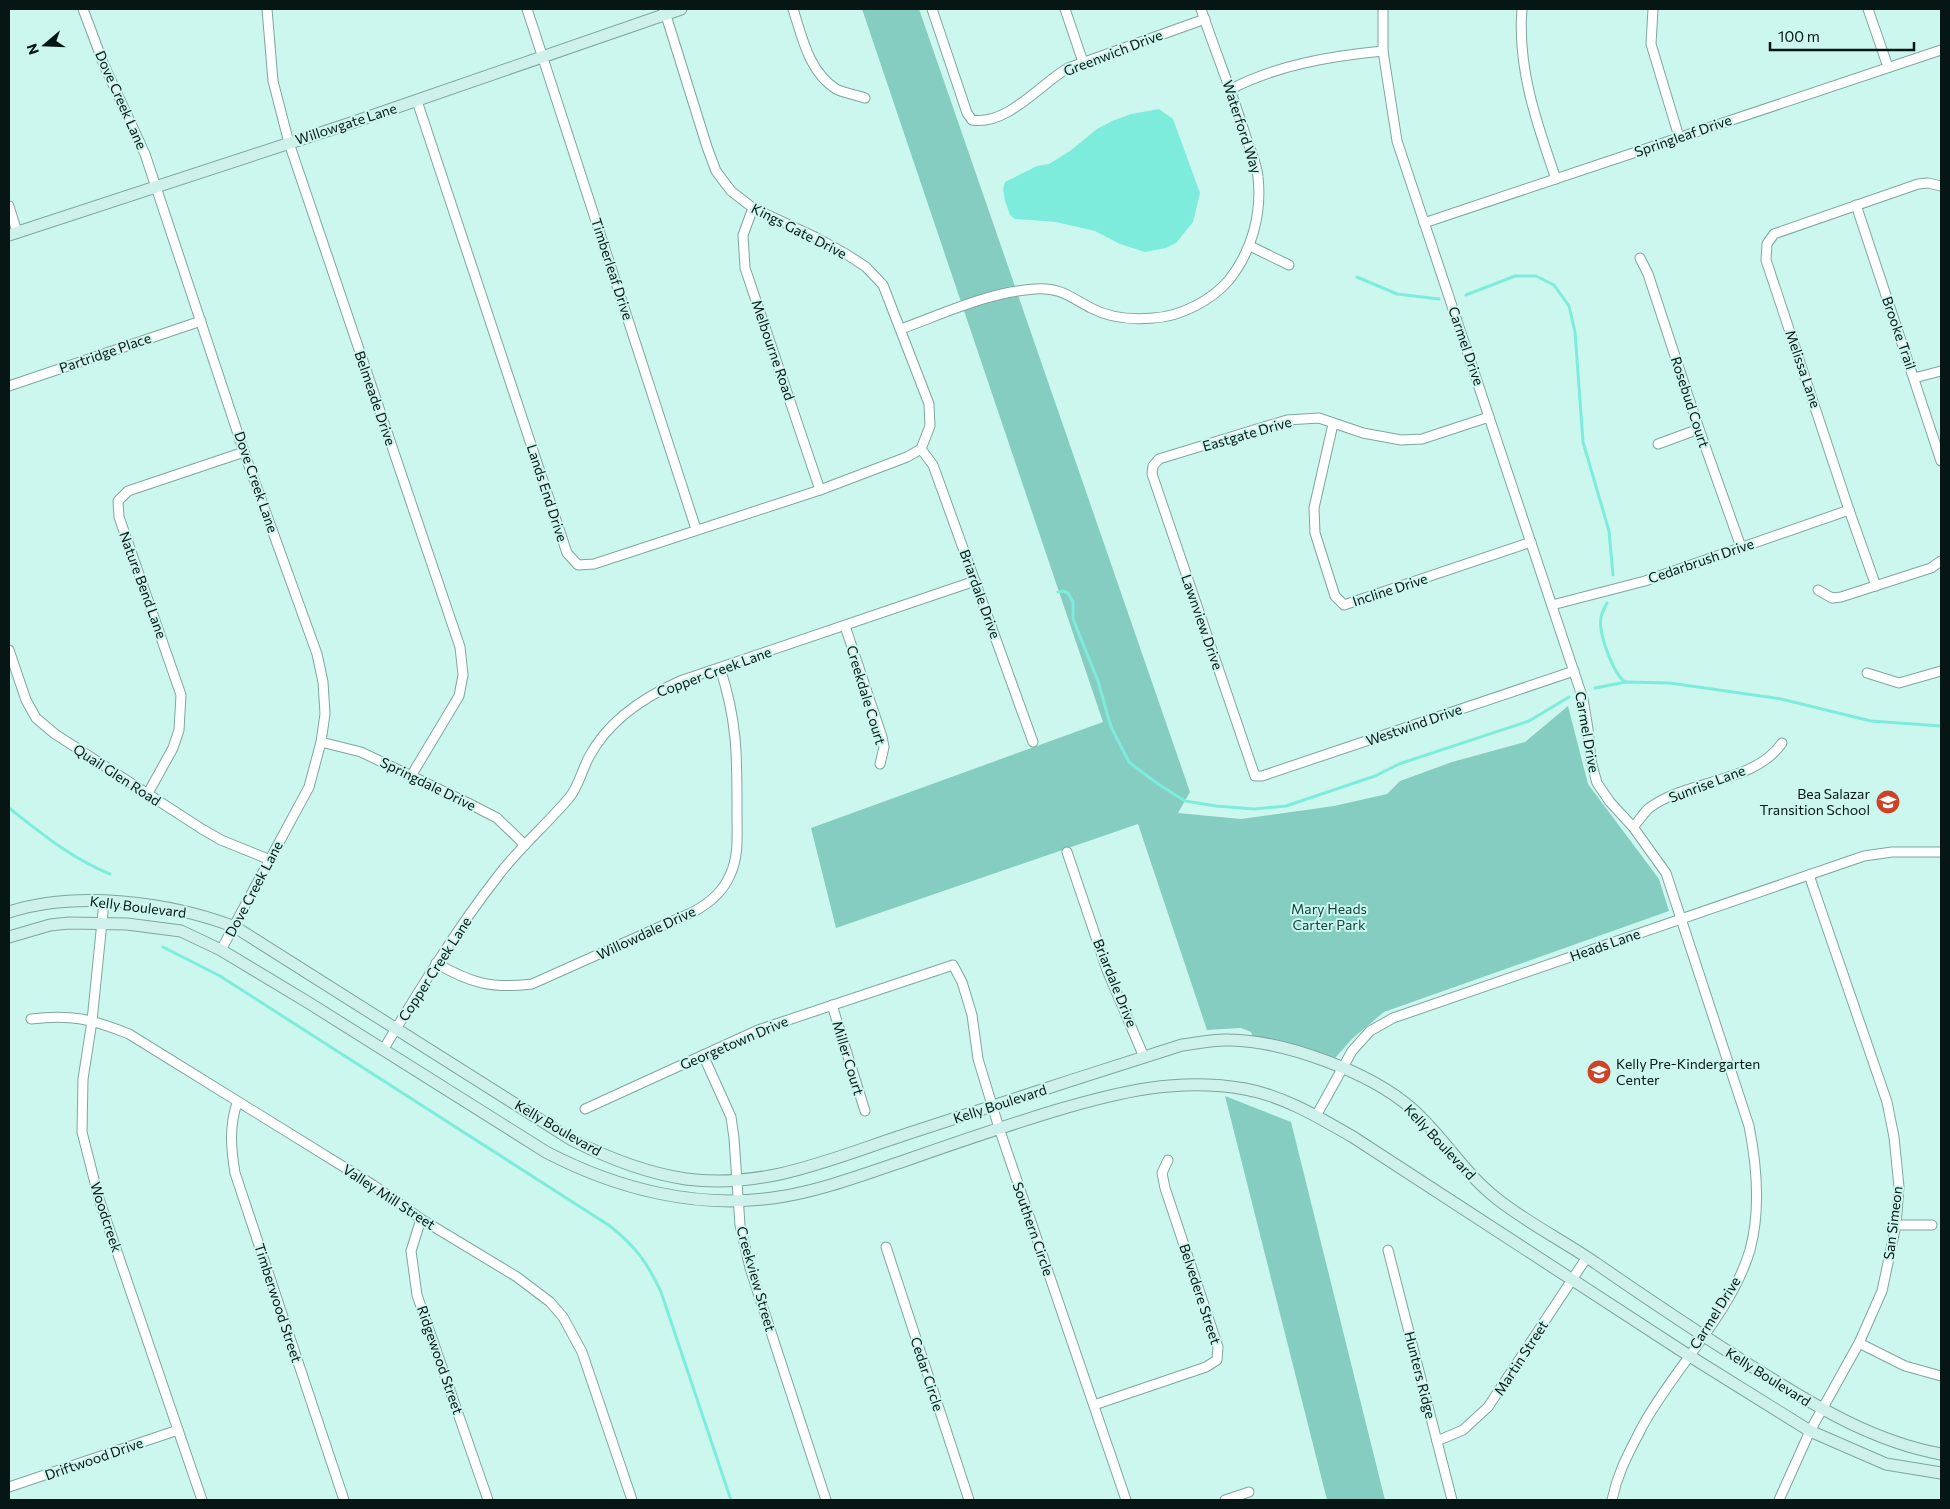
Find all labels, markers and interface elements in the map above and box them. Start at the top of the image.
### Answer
north arrow [20,20,70,70]
scale bar [1770,20,1914,52]
street label: Greenwich Drive [1061,26,1165,79]
text: 100 m [1778,27,1820,45]
text: N [22,42,42,57]
street label: Dove Creek Lane [92,48,151,152]
street label: Waterford Way [1219,78,1266,176]
street label: Willowgate Lane [293,99,399,148]
street label: Springleaf Drive [1632,111,1734,160]
street label: Kings Gate Drive [749,199,850,262]
street label: Timberleaf Drive [588,216,637,322]
street label: Brooke Trail [1879,294,1920,372]
street label: Melbourne Road [748,297,799,402]
street label: Carmel Drive [1445,304,1488,387]
street label: Melissa Lane [1782,328,1825,410]
street label: Partridge Place [57,329,153,376]
street label: Belmeade Drive [351,348,400,447]
street label: Rosebud Court [1668,354,1713,450]
street label: Eastgate Drive [1200,413,1293,454]
street label: Dove Creek Lane [231,429,282,535]
street label: Lands End Drive [524,442,571,544]
street label: Nature Bend Lane [116,529,171,641]
street label: Cedarbrush Drive [1646,534,1756,587]
street label: Briardale Drive [956,547,1004,641]
street label: Incline Drive [1350,569,1430,610]
street label: Lawnview Drive [1178,572,1227,672]
street label: Copper Creek Lane [654,643,774,700]
street label: Creekdale Court [843,643,890,747]
street label: Carmel Drive [1572,690,1603,774]
street label: Westwind Drive [1364,700,1464,749]
street label: Quail Glen Road [70,740,164,809]
street label: Springdale Drive [378,753,479,814]
street label: Sunrise Lane [1666,761,1747,806]
place label: Bea Salazar Transition School [1760,785,1870,818]
school or university icon: Bea Salazar Transition School [1875,789,1901,815]
street label: Dove Creek Lane [221,838,286,940]
street label: Kelly Boulevard [89,892,187,921]
park label: Mary Heads Carter Park [1291,900,1367,933]
street label: Willowdale Drive [594,902,698,963]
street label: Copper Creek Lane [395,913,475,1024]
street label: Heads Lane [1568,925,1642,964]
street label: Briardale Drive [1090,936,1141,1029]
street label: Georgetown Drive [677,1012,790,1073]
street label: Miller Court [829,1019,868,1097]
place label: Kelly Pre-Kindergarten Center [1616,1055,1760,1088]
school or university icon: Kelly Pre-Kindergarten Center [1586,1059,1612,1085]
street label: Kelly Boulevard [951,1080,1049,1127]
street label: Kelly Boulevard [512,1096,605,1159]
street label: Kelly Boulevard [1401,1100,1480,1183]
street label: Valley Mill Street [340,1160,439,1233]
street label: Woodcreek [87,1180,126,1254]
street label: Southern Circle [1009,1180,1058,1278]
street label: San Simeon [1880,1185,1905,1261]
street label: Creekview Street [733,1224,780,1334]
street label: Timberwood Street [251,1241,306,1365]
street label: Belvedere Street [1176,1241,1225,1347]
street label: Carmel Drive [1686,1273,1744,1352]
street label: Ridgewood Street [414,1303,467,1417]
street label: Martin Street [1490,1317,1551,1398]
street label: Hunters Ridge [1401,1329,1440,1420]
street label: Cedar Circle [907,1335,947,1413]
street label: Kelly Boulevard [1723,1344,1814,1410]
street label: Driftwood Drive [42,1434,145,1483]

